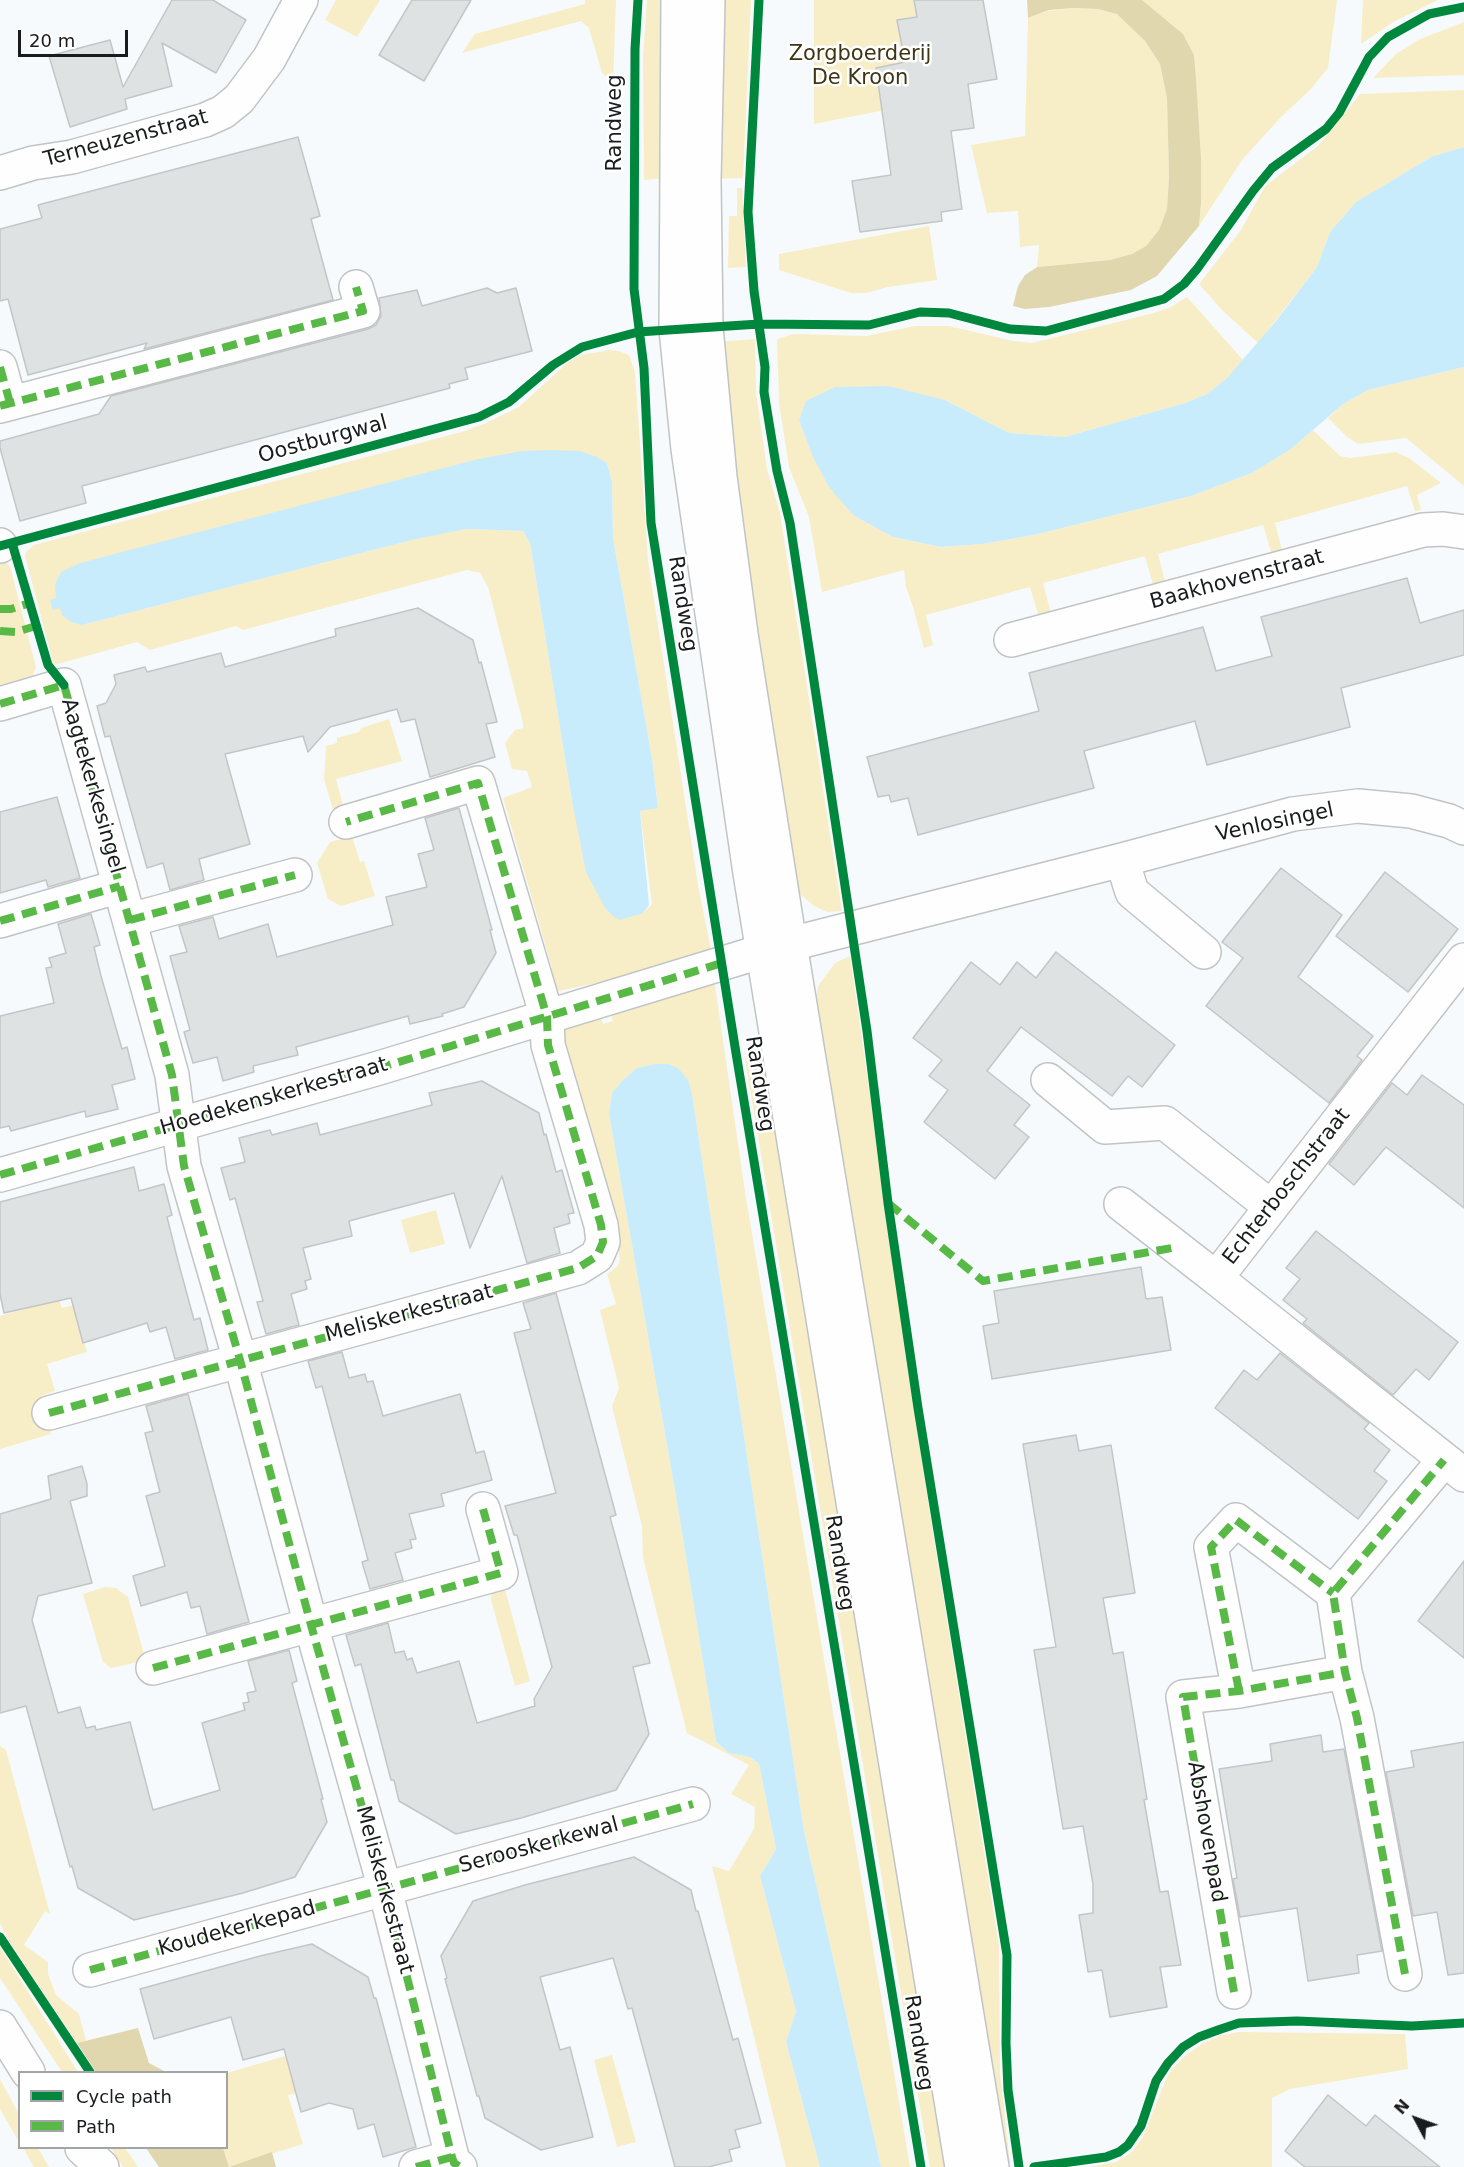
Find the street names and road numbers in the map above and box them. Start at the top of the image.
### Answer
street label: Randweg [603,74,629,172]
street label: Terneuzenstraat [41,105,211,173]
street label: Oostburgwal [256,411,390,469]
street label: Baakhovenstraat [1147,545,1327,615]
street label: Randweg [662,554,702,654]
street label: Aagtekerkesingel [55,695,129,877]
street label: Venlosingel [1214,798,1336,848]
street label: Randweg [739,1034,779,1134]
street label: Hoedekenskerkestraat [157,1052,391,1142]
street label: Echterboschstraat [1218,1104,1356,1270]
street label: Meliskerkestraat [322,1279,496,1349]
street label: Randweg [819,1513,859,1613]
street label: Abshovenpad [1181,1759,1231,1905]
street label: Meliskerkestraat [349,1803,419,1977]
street label: Serooskerkewal [456,1813,622,1879]
street label: Koudekerkepad [156,1896,318,1962]
street label: Randweg [898,1993,938,2093]

